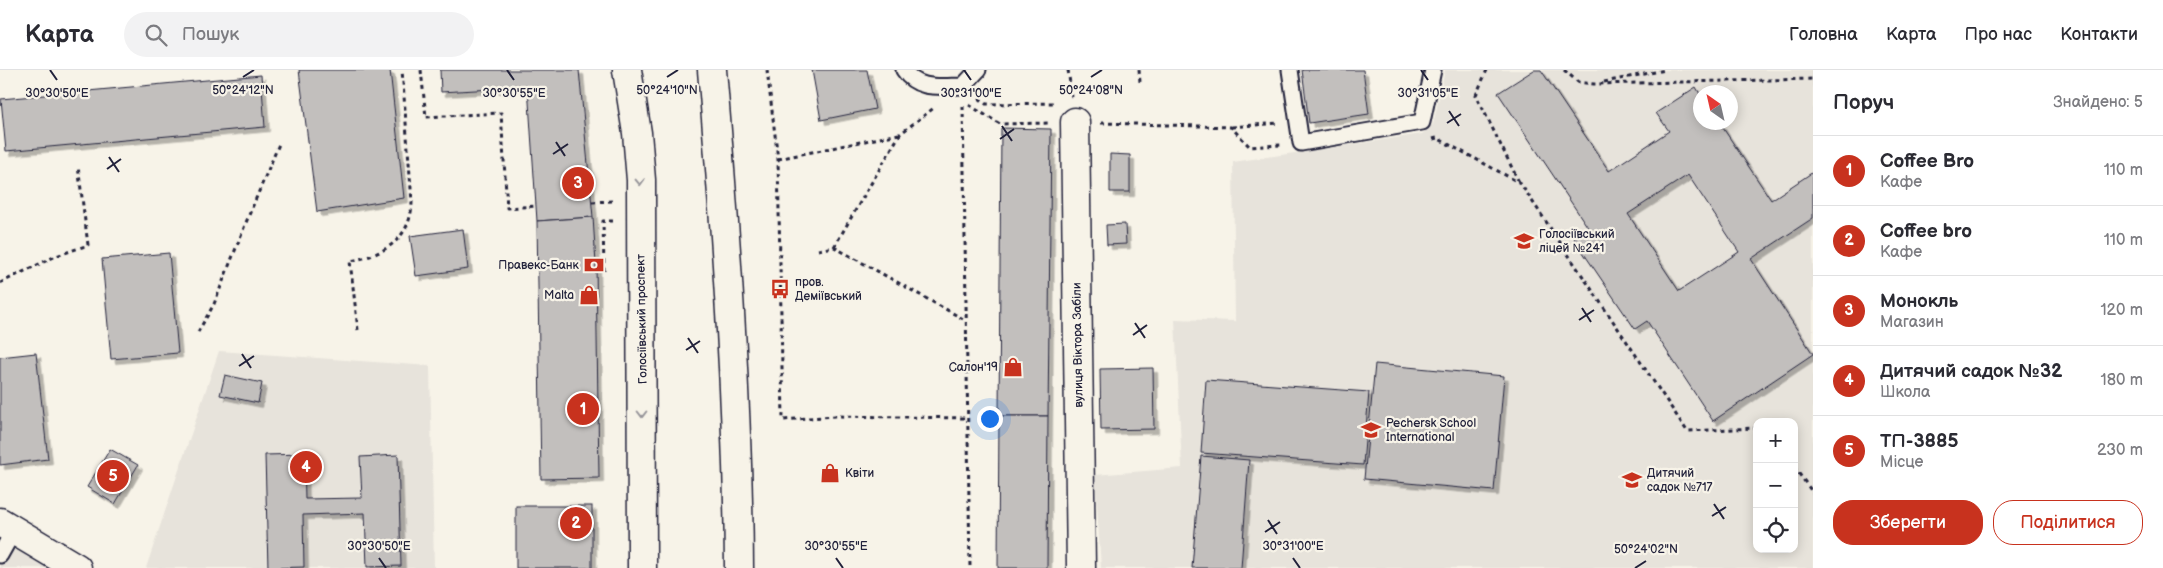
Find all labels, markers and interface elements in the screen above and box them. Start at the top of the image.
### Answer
search box [124,12,474,57]
text: Карта [25,20,94,49]
icon: search [142,21,170,49]
text: Пошук [182,23,239,46]
text: Головна [1789,24,1858,45]
text: Карта [1886,24,1937,45]
text: Про нас [1965,24,2032,45]
text: Контакти [2060,24,2138,45]
text: 50°24'12"N [212,83,274,98]
text: 50°24'10"N [636,83,698,98]
text: 50°24'08"N [1059,83,1123,98]
north arrow [1693,85,1738,130]
text: 30°30'50"E [25,86,89,101]
text: 30°30'55"E [482,86,546,101]
text: 30°31'00"E [940,86,1002,101]
text: 30°31'05"E [1398,86,1459,101]
text: Поруч [1833,90,1894,115]
text: Знайдено: 5 [2053,93,2143,112]
text: Coffee Bro [1880,150,1974,173]
text: 1 [1846,161,1852,180]
text: 110 m [2104,161,2143,180]
pin: 3 [562,164,594,202]
text: Кафе [1880,173,1922,192]
one-way arrow [635,178,646,186]
text: Coffee bro [1880,220,1972,243]
place label: Голосіївський ліцей №241 [1539,227,1615,256]
school or university icon: Голосіївський ліцей №241 [1513,230,1535,252]
text: 2 [1844,231,1854,250]
text: 110 m [2104,231,2143,250]
text: Кафе [1880,243,1922,262]
street label: Голосіївський проспект [633,253,651,384]
bank icon: Правекс-Банк [583,254,605,276]
place label: Правекс-Банк [498,258,580,273]
place label: пров. Деміївський [795,275,862,304]
bus stop icon: пров. Деміївський [769,278,791,300]
street label: вулиця Віктора Забіли [1069,282,1087,408]
shop icon: Malta [578,284,600,306]
place label: Malta [544,288,574,303]
text: Монокль [1880,290,1958,313]
text: 3 [1844,301,1854,320]
text: 120 m [2100,301,2143,320]
text: Магазин [1880,313,1944,332]
shop icon: Салон'19 [1002,356,1024,378]
place label: Салон'19 [949,360,998,375]
text: Дитячий садок №32 [1880,360,2062,383]
text: 4 [1844,371,1854,390]
text: 180 m [2101,371,2143,390]
text: Школа [1880,383,1930,402]
pin: 1 [567,390,599,428]
your location [977,406,1003,432]
one-way arrow [637,410,647,418]
place label: Pechersk School International [1386,416,1476,445]
map controls [1753,418,1798,553]
button: + [1753,418,1798,463]
school or university icon: Pechersk School International [1360,419,1382,441]
text: ТП-3885 [1880,430,1958,453]
text: 5 [1844,441,1854,460]
text: 230 m [2097,441,2143,460]
pin: 4 [290,448,322,486]
text: Місце [1880,453,1924,472]
pin: 5 [97,457,129,495]
shop icon: Квіти [819,462,841,484]
button: − [1753,463,1798,508]
place label: Квіти [845,466,874,481]
place label: Дитячий садок №717 [1647,466,1713,495]
school or university icon: Дитячий садок №717 [1621,469,1643,491]
button: Зберегти [1833,500,1983,545]
button: Поділитися [1993,500,2143,545]
pin: 2 [560,504,592,542]
button: locate [1753,508,1798,553]
text: 30°30'50"E [347,539,411,554]
text: 30°30'55"E [804,539,868,554]
text: 30°31'00"E [1262,539,1324,554]
text: 50°24'02"N [1614,542,1678,557]

